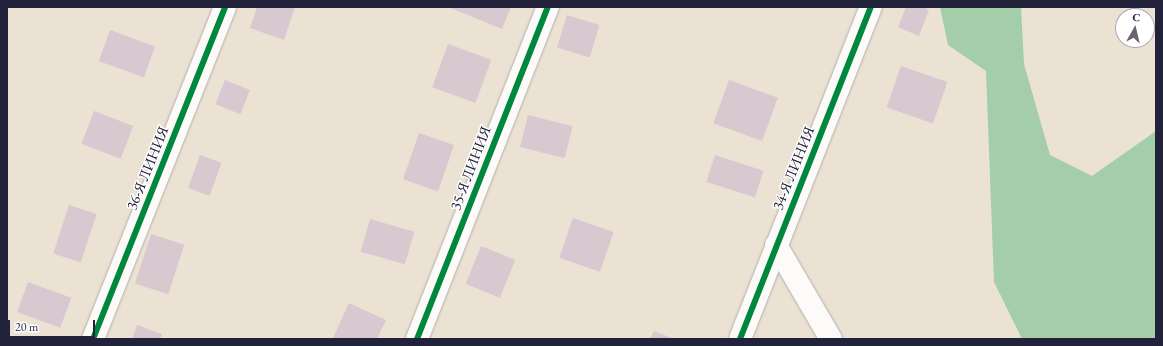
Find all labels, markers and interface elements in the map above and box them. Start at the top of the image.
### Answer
north arrow [1115,8,1155,48]
text: С [1132,10,1141,25]
street label: 35-Я ЛИНИЯ [446,123,494,213]
street label: 36-Я ЛИНИЯ [122,124,172,212]
street label: 34-Я ЛИНИЯ [768,124,818,212]
scale bar [10,312,97,338]
text: 20 m [15,319,38,335]

